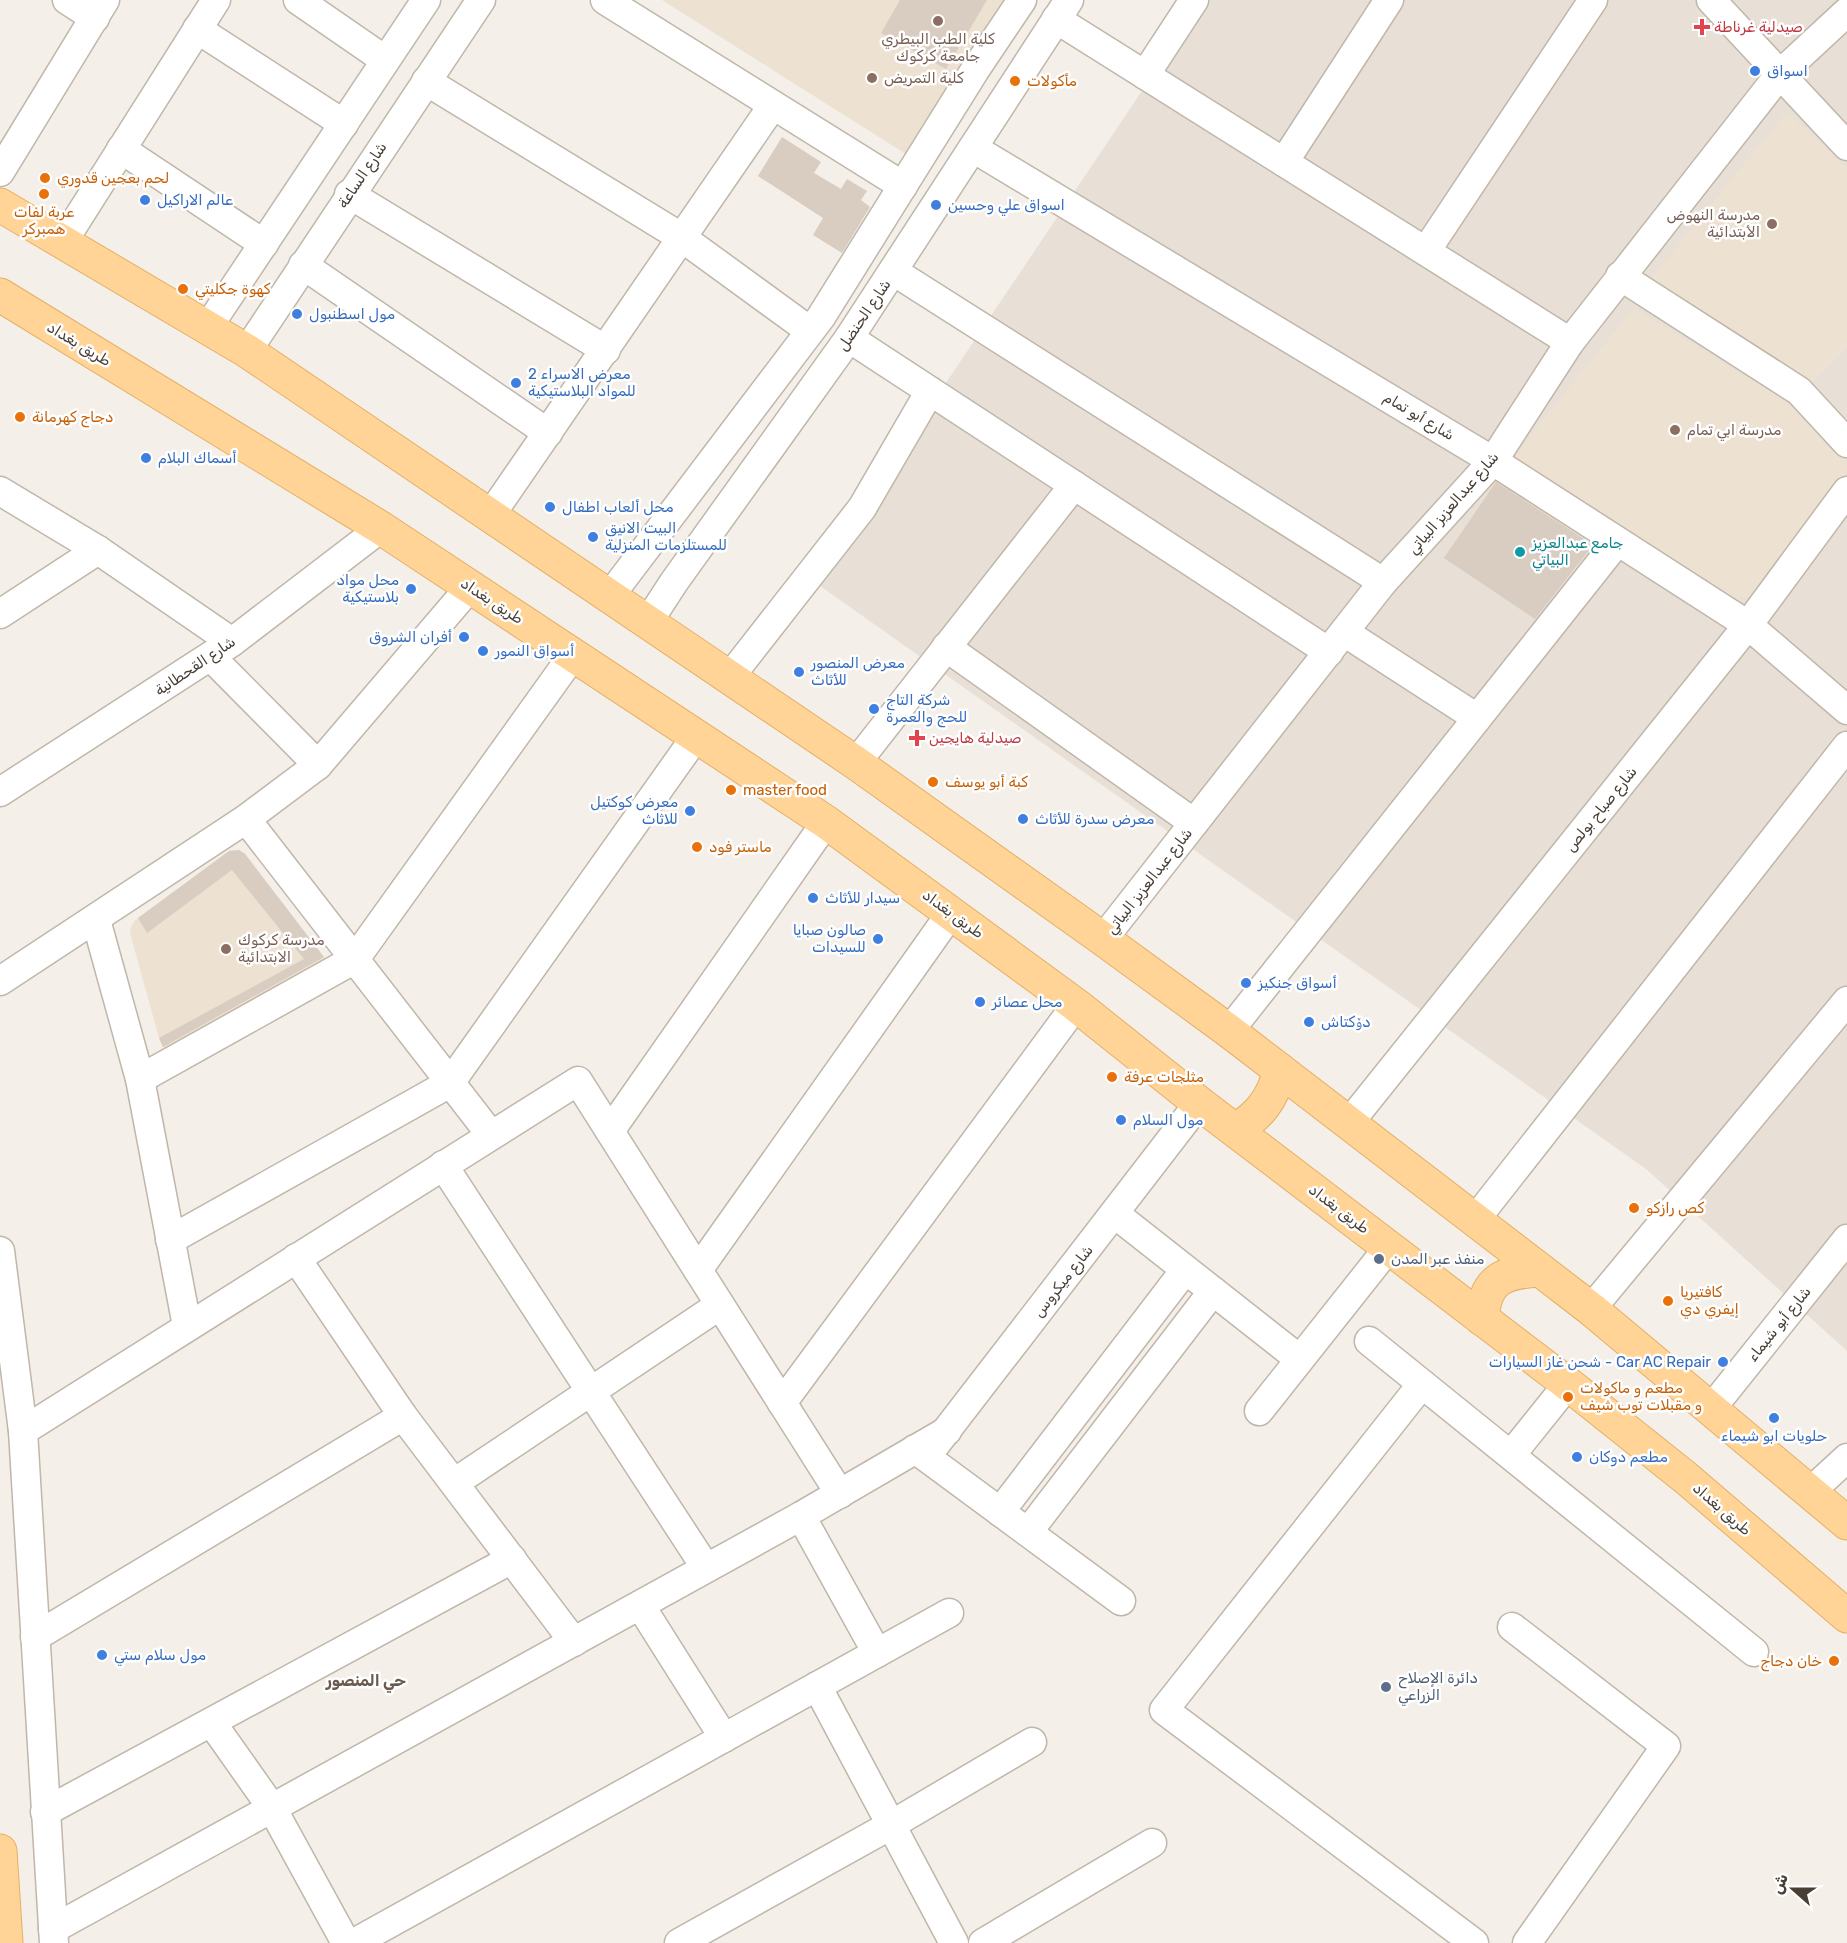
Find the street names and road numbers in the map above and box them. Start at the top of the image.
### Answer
street label: شارع الساعة [333,139,392,213]
street label: شارع الحنضل [833,276,896,355]
street label: طريق بغداد [44,318,114,370]
street label: شارع أبو تمام [1379,388,1458,446]
street label: شارع عبدالعزيز البياتي [1404,448,1505,560]
street label: طريق بغداد [457,574,527,628]
street label: شارع القحطانية [151,632,240,701]
street label: شارع صباح بولص [1561,763,1642,856]
street label: شارع عبدالعزيز البياتي [1102,824,1198,940]
street label: طريق بغداد [919,886,987,942]
street label: طريق بغداد [1305,1180,1373,1238]
street label: شارع ميكروس [1029,1241,1098,1322]
street label: شارع أبو شيماء [1743,1283,1816,1366]
street label: طريق بغداد [1689,1479,1755,1539]

